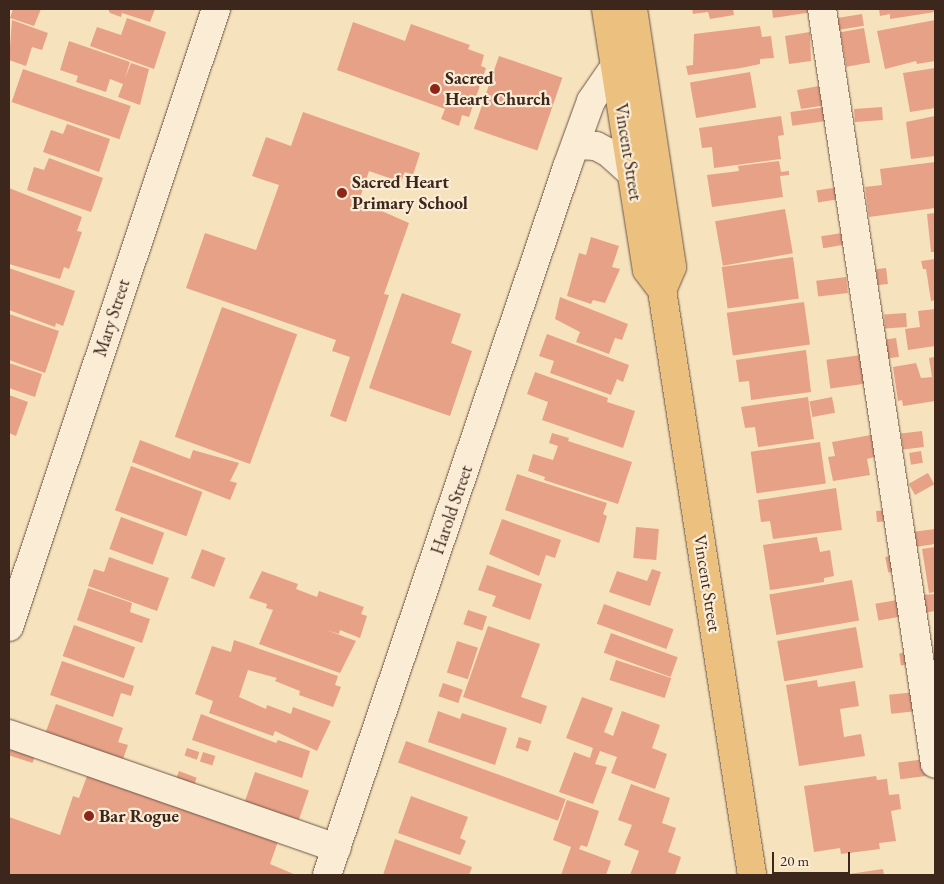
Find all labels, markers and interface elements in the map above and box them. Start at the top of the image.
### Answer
place label: Sacred Heart Church [445,68,551,110]
marker: Sacred Heart Church [429,83,441,95]
street label: Vincent Street [610,102,646,202]
place label: Sacred Heart Primary School [352,172,468,214]
marker: Sacred Heart Primary School [336,187,348,199]
street label: Mary Street [89,277,135,359]
street label: Harold Street [427,463,477,557]
street label: Vincent Street [689,533,725,633]
place label: Bar Rogue [99,805,179,827]
marker: Bar Rogue [83,810,95,822]
scale bar [774,842,852,874]
text: 20 m [780,851,809,870]

